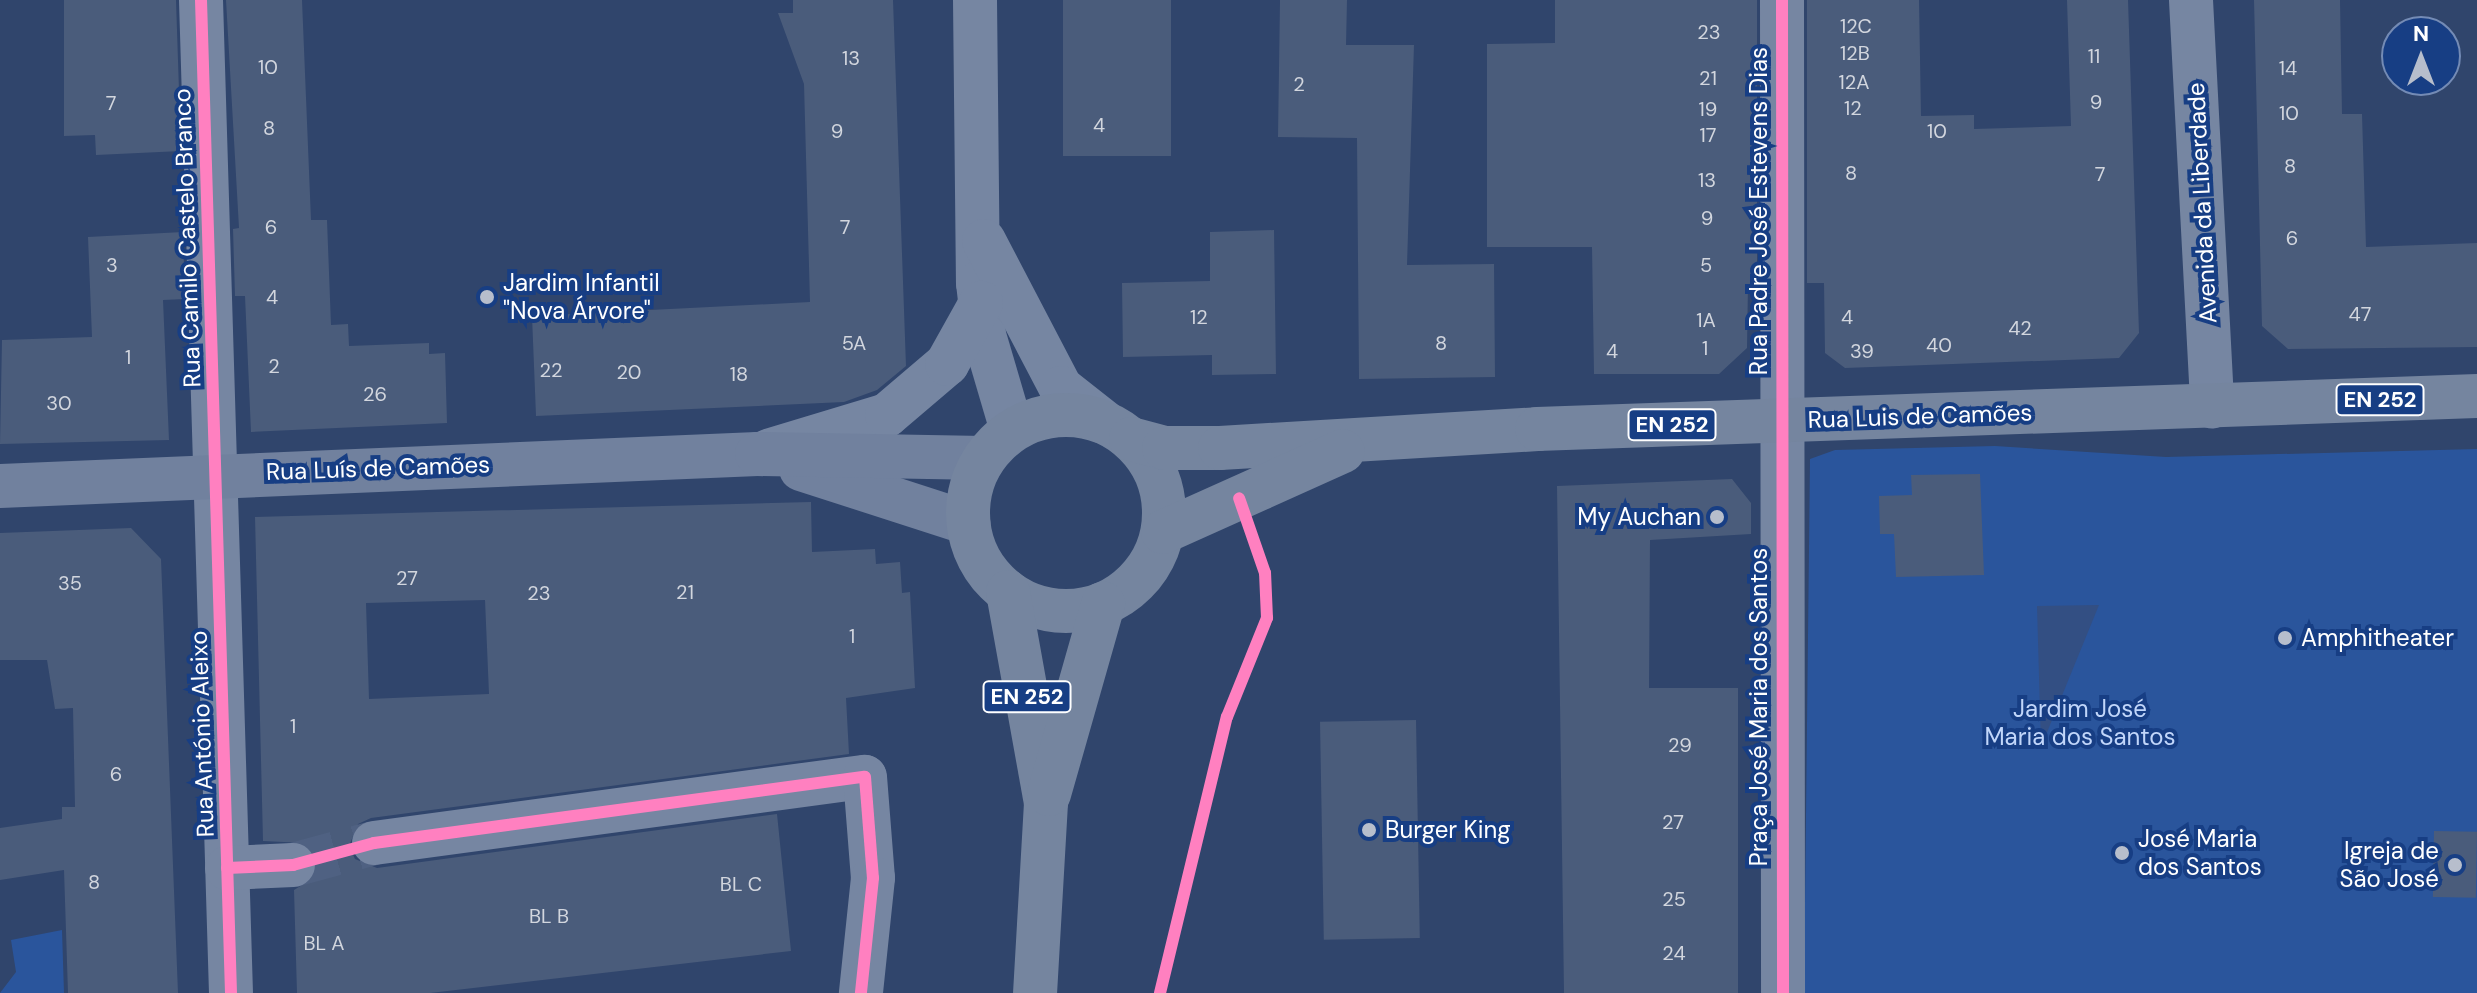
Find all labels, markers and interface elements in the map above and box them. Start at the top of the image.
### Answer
house number: 12C [1840,14,1872,38]
north arrow [2381,16,2461,96]
text: N [2413,19,2429,48]
house number: 23 [1697,20,1721,44]
house number: 12B [1840,41,1870,65]
house number: 11 [2088,44,2100,68]
house number: 13 [842,46,860,70]
street label: Rua Padre José Estevens Dias [1745,47,1773,375]
house number: 10 [258,55,278,79]
house number: 14 [2279,56,2297,80]
house number: 21 [1699,66,1717,90]
house number: 12A [1838,70,1870,94]
house number: 2 [1293,72,1305,96]
street label: Avenida da Liberdade [2181,82,2223,324]
street label: Rua Camilo Castelo Branco [167,88,207,388]
house number: 9 [2090,90,2102,114]
house number: 7 [106,91,116,115]
house number: 12 [1844,96,1862,120]
house number: 19 [1699,97,1717,121]
house number: 10 [2279,101,2299,125]
house number: 4 [1093,113,1105,137]
house number: 8 [263,116,275,140]
house number: 9 [831,119,843,143]
house number: 10 [1927,119,1947,143]
house number: 17 [1700,123,1716,147]
house number: 8 [2284,154,2296,178]
house number: 8 [1845,161,1857,185]
house number: 7 [2095,162,2105,186]
house number: 13 [1698,168,1716,192]
house number: 9 [1701,206,1713,230]
house number: 6 [265,215,277,239]
house number: 7 [840,215,850,239]
house number: 6 [2286,226,2298,250]
house number: 3 [106,253,118,277]
house number: 5 [1700,253,1712,277]
place label: Jardim Infantil "Nova Árvore" [503,269,660,325]
house number: 4 [266,285,278,309]
marker: Jardim Infantil "Nova Árvore" [478,288,496,306]
house number: 47 [2349,302,2371,326]
house number: 12 [1190,305,1208,329]
house number: 4 [1841,305,1853,329]
house number: 1A [1696,308,1716,332]
house number: 42 [2008,316,2032,340]
house number: 5A [842,331,866,355]
house number: 8 [1435,331,1447,355]
house number: 40 [1926,333,1952,357]
house number: 1 [1702,336,1708,360]
house number: 4 [1606,339,1618,363]
house number: 39 [1850,339,1874,363]
house number: 1 [125,345,131,369]
house number: 2 [268,354,280,378]
house number: 22 [539,358,563,382]
house number: 20 [617,360,641,384]
house number: 18 [730,362,748,386]
house number: 26 [363,382,387,406]
road number: EN 252 [2334,382,2426,418]
house number: 30 [46,391,72,415]
street label: Rua Luis de Camões [1807,398,2033,434]
road number: EN 252 [1626,407,1718,443]
street label: Rua Luís de Camões [265,450,491,486]
place label: My Auchan [1577,503,1701,531]
marker: My Auchan [1708,508,1726,526]
street label: Praça José Maria dos Santos [1745,548,1773,866]
house number: 27 [396,566,418,590]
house number: 35 [58,571,82,595]
house number: 21 [676,580,694,604]
house number: 23 [527,581,551,605]
house number: 1 [849,624,855,648]
place label: Amphitheater [2301,624,2454,652]
marker: Amphitheater [2276,629,2294,647]
street label: Rua António Aleixo [184,630,220,838]
road number: EN 252 [981,679,1073,715]
park label: Jardim José Maria dos Santos [1984,695,2176,751]
house number: 1 [290,714,296,738]
house number: 29 [1668,733,1692,757]
house number: 6 [110,762,122,786]
house number: 27 [1662,810,1684,834]
place label: Burger King [1385,816,1511,844]
marker: Burger King [1360,821,1378,839]
place label: José Maria dos Santos [2138,825,2262,881]
place label: Igreja de São José [2339,837,2439,893]
marker: José Maria dos Santos [2113,844,2131,862]
marker: Igreja de São José [2446,856,2464,874]
house number: 8 [88,870,100,894]
house number: BL C [720,872,762,896]
house number: 25 [1662,887,1686,911]
house number: BL B [529,904,569,928]
house number: BL A [303,931,345,955]
house number: 24 [1662,941,1686,965]

